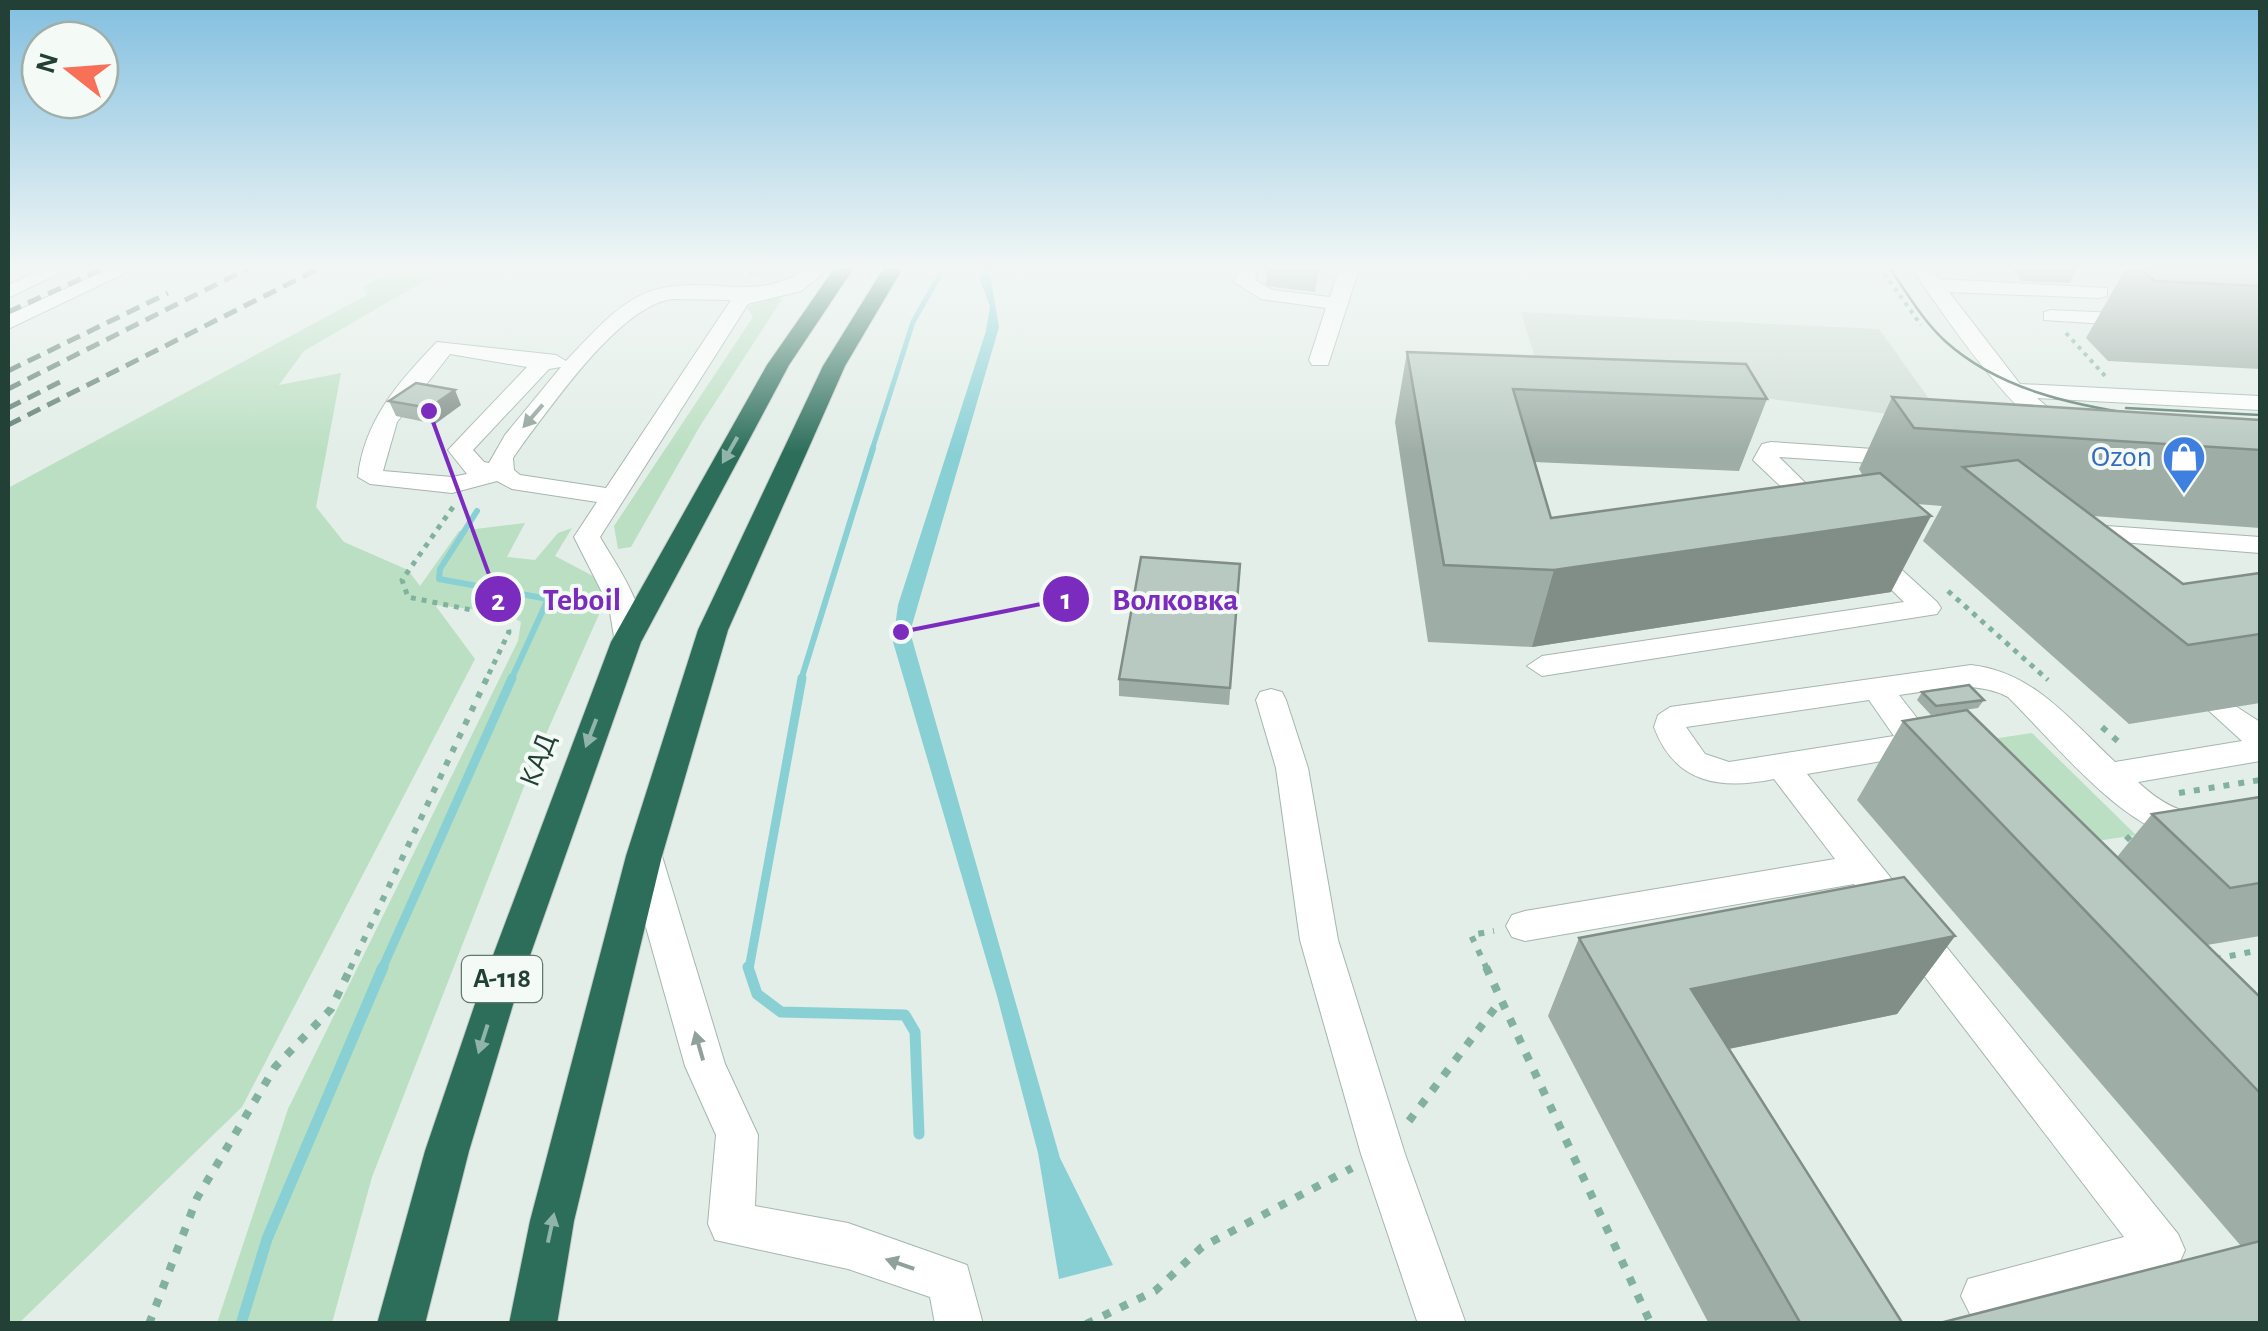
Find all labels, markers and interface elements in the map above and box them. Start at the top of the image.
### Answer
north arrow [20,20,120,120]
text: N [32,50,64,77]
one-way arrow [523,403,545,428]
shop icon: Ozon [2161,434,2207,495]
one-way arrow [721,435,738,464]
place label: Ozon [2091,442,2152,472]
callout: Teboil [473,568,642,630]
callout: Волковка [1041,568,1258,630]
text: Teboil [543,584,621,616]
text: Волковка [1112,584,1238,616]
text: 1 [1061,585,1071,615]
text: 2 [491,586,505,616]
one-way arrow [583,719,598,749]
street label: КАД [514,729,562,791]
road number: А-118 [462,956,542,1002]
one-way arrow [474,1025,489,1055]
one-way arrow [691,1030,706,1060]
one-way arrow [543,1212,559,1243]
one-way arrow [884,1255,914,1270]

